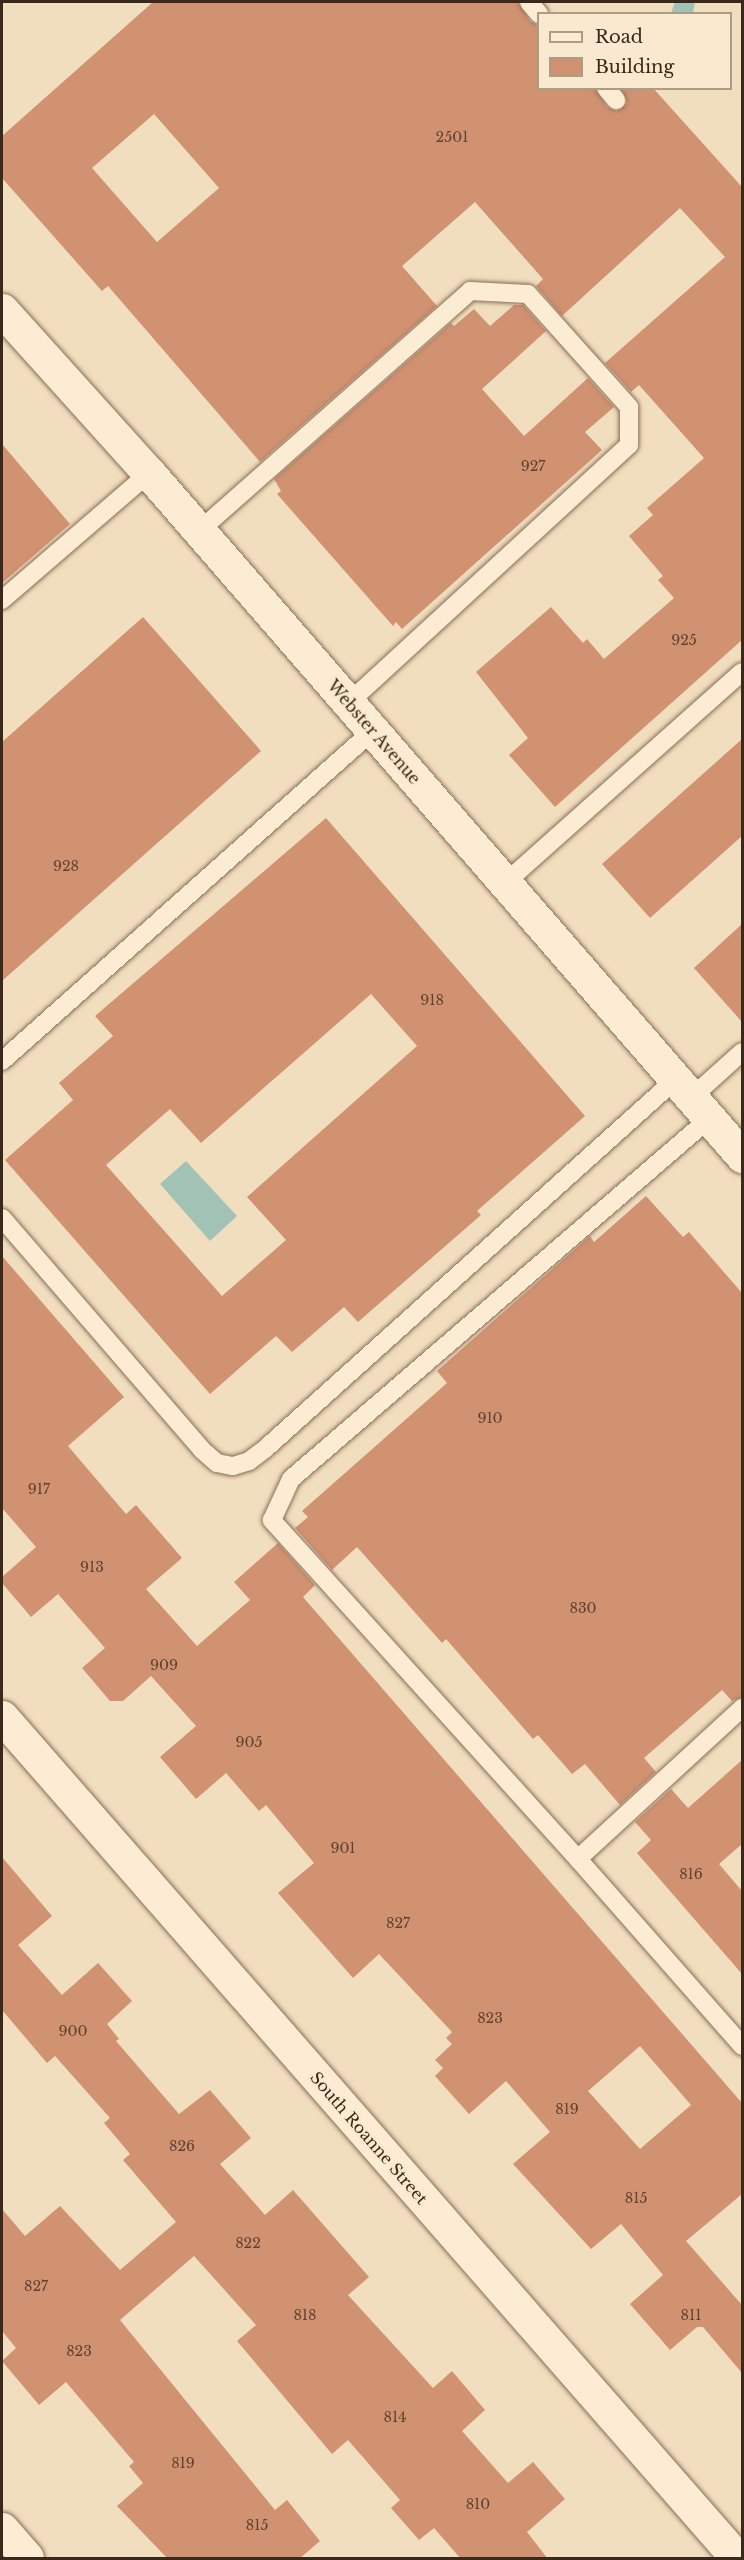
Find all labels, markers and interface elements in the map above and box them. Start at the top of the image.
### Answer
legend [537,12,732,90]
text: Road [595,26,643,48]
text: Building [595,56,674,78]
house number: 2501 [436,129,468,145]
house number: 927 [521,458,545,474]
house number: 925 [671,632,697,648]
street label: Webster Avenue [323,676,425,788]
house number: 928 [53,858,79,874]
house number: 918 [420,992,444,1008]
house number: 910 [477,1410,503,1426]
house number: 917 [28,1481,50,1497]
house number: 913 [80,1559,104,1575]
house number: 830 [569,1600,597,1616]
house number: 909 [150,1657,178,1673]
house number: 905 [236,1734,262,1750]
house number: 901 [330,1840,356,1856]
house number: 816 [679,1866,703,1882]
house number: 827 [386,1915,410,1931]
house number: 823 [477,2010,503,2026]
house number: 900 [59,2023,87,2039]
street label: South Roanne Street [306,2068,432,2208]
house number: 819 [555,2101,579,2117]
house number: 826 [169,2138,195,2154]
house number: 815 [625,2190,647,2206]
house number: 822 [235,2235,261,2251]
house number: 827 [24,2278,48,2294]
house number: 818 [293,2307,317,2323]
house number: 811 [681,2307,701,2323]
house number: 823 [66,2343,92,2359]
house number: 814 [384,2409,406,2425]
house number: 819 [171,2455,195,2471]
house number: 810 [466,2496,490,2512]
house number: 815 [246,2517,268,2533]

